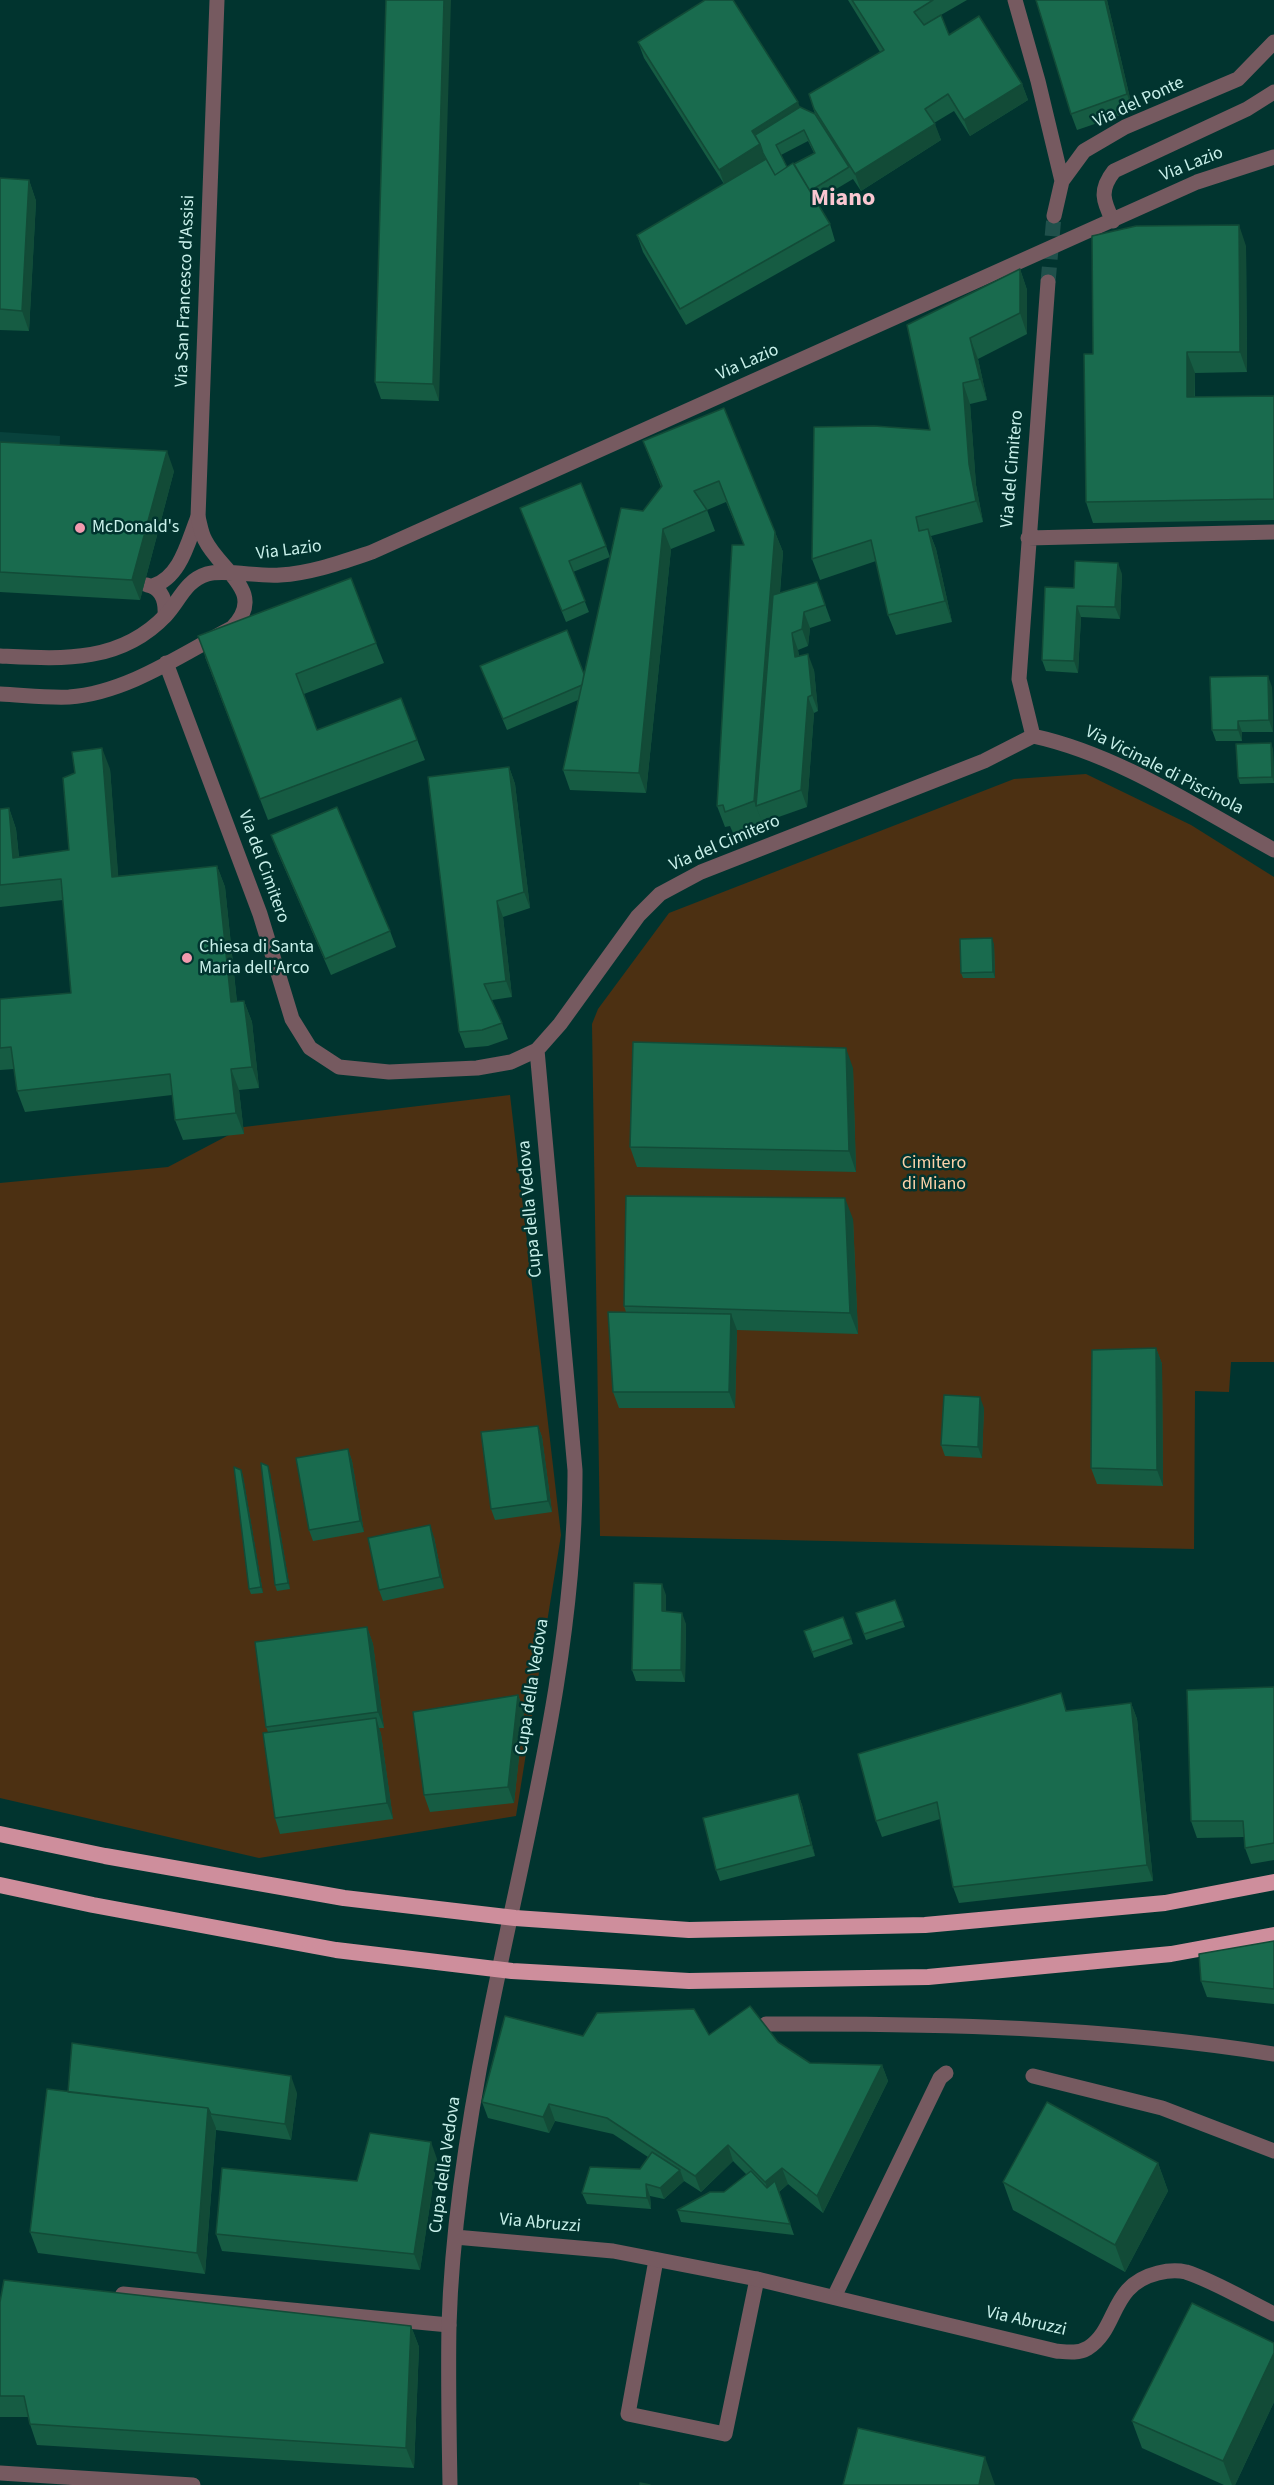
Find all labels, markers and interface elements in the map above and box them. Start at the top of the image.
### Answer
street label: Via del Ponte [1090,73,1188,133]
street label: Via Lazio [1157,143,1227,187]
district label: Miano [811,186,875,214]
street label: Via San Francesco d'Assisi [172,194,200,388]
street label: Via Lazio [713,340,783,386]
street label: Via del Cimitero [997,409,1029,529]
place label: McDonald's [92,517,179,539]
marker: McDonald's [73,521,87,535]
street label: Via Lazio [255,536,323,566]
street label: Via Vicinale di Piscinola [1081,722,1247,820]
street label: Via del Cimitero [233,808,293,926]
street label: Via del Cimitero [666,811,784,877]
place label: Chiesa di Santa Maria dell'Arco [199,937,314,980]
marker: Chiesa di Santa Maria dell'Arco [180,951,194,965]
street label: Cupa della Vedova [514,1139,548,1279]
park label: Cimitero di Miano [902,1153,966,1196]
street label: Cupa della Vedova [512,1617,554,1757]
street label: Cupa della Vedova [426,2095,466,2235]
street label: Via Abruzzi [498,2210,582,2238]
street label: Via Abruzzi [984,2302,1068,2342]

